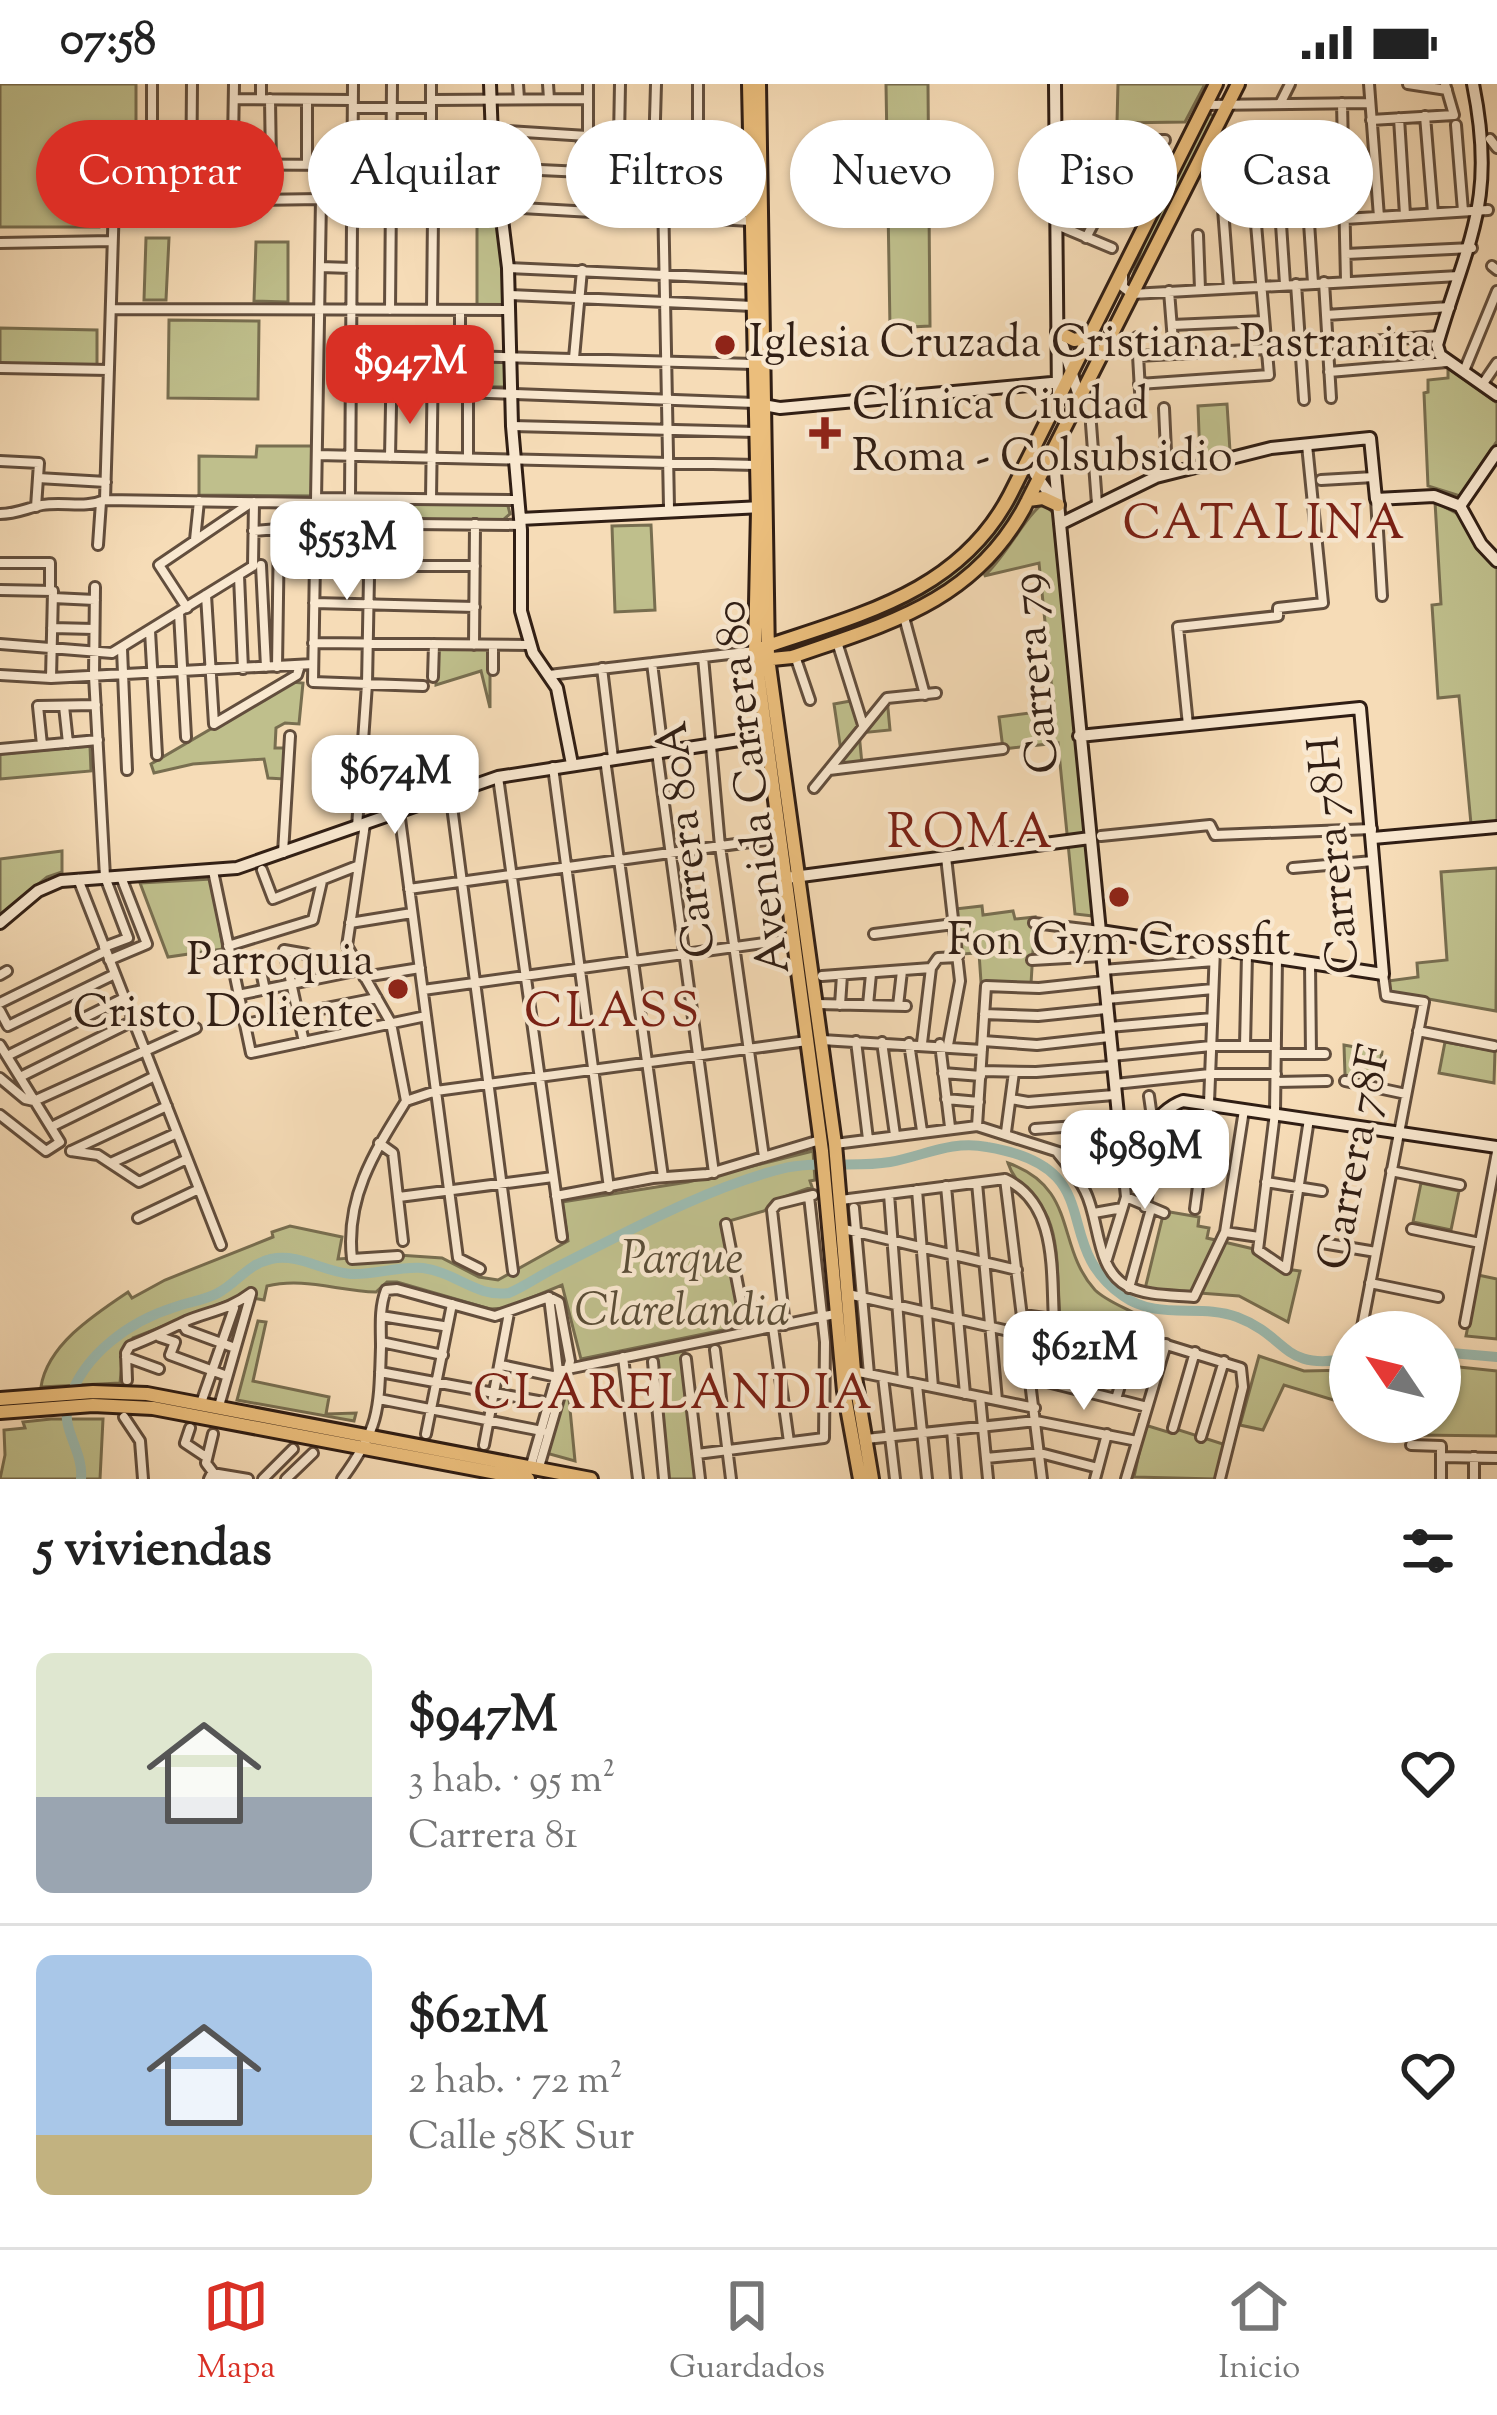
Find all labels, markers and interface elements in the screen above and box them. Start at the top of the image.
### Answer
text: 07:58 [60,10,156,75]
chip: Comprar [36,120,284,228]
chip: Alquilar [308,120,542,228]
chip: Filtros [566,120,766,228]
chip: Nuevo [790,120,994,228]
chip: Piso [1018,120,1177,228]
chip: Casa [1201,120,1373,228]
place label: Iglesia Cruzada Cristiana Pastranita [749,313,1431,378]
pin: $947M [326,325,494,427]
marker: Iglesia Cruzada Cristiana Pastranita [712,332,738,358]
text: $947M [353,336,467,392]
place label: Clínica Ciudad Roma - Colsubsidio [852,375,1233,492]
marker: Clínica Ciudad Roma - Colsubsidio [809,417,841,449]
district label: CATALINA [1122,492,1408,561]
pin: $553M [263,501,431,603]
text: $553M [297,512,397,568]
street label: Carrera 79 [997,570,1079,776]
street label: Avenida Carrera 80 [700,596,810,978]
street label: Carrera 80A [642,717,736,961]
street label: Carrera 78H [1294,733,1380,977]
pin: $674M [311,735,479,837]
text: $674M [339,746,451,802]
district label: ROMA [887,801,1055,870]
marker: Fon Gym Crossfit [1106,884,1132,910]
place label: Fon Gym Crossfit [947,911,1291,976]
place label: Parroquia Cristo Doliente [73,931,374,1048]
marker: Parroquia Cristo Doliente [385,976,411,1002]
district label: CLASS [524,980,702,1049]
street label: Carrera 78F [1303,1040,1411,1276]
pin: $989M [1061,1110,1229,1212]
text: $989M [1088,1121,1202,1177]
park label: Parque Clarelandia [575,1229,789,1346]
pin: $621M [1000,1311,1168,1413]
north arrow [1329,1311,1461,1443]
map controls [1329,1311,1461,1443]
text: $621M [1030,1322,1138,1378]
district label: CLARELANDIA [473,1362,875,1431]
text: 5 viviendas [36,1515,272,1588]
icon: filters [1395,1518,1461,1584]
text: $947M [408,1681,557,1754]
icon: home [132,1701,276,1845]
icon: heart [1395,1740,1461,1806]
text: 3 hab. · 95 m² [408,1754,615,1810]
text: Carrera 81 [408,1810,577,1866]
text: $621M [408,1982,548,2055]
icon: home [132,2003,276,2147]
icon: heart [1395,2042,1461,2108]
text: 2 hab. · 72 m² [408,2055,623,2111]
text: Calle 58K Sur [408,2111,634,2167]
tab: Mapa [197,2273,276,2393]
tab: Guardados [669,2273,825,2393]
tab: Inicio [1218,2273,1300,2393]

